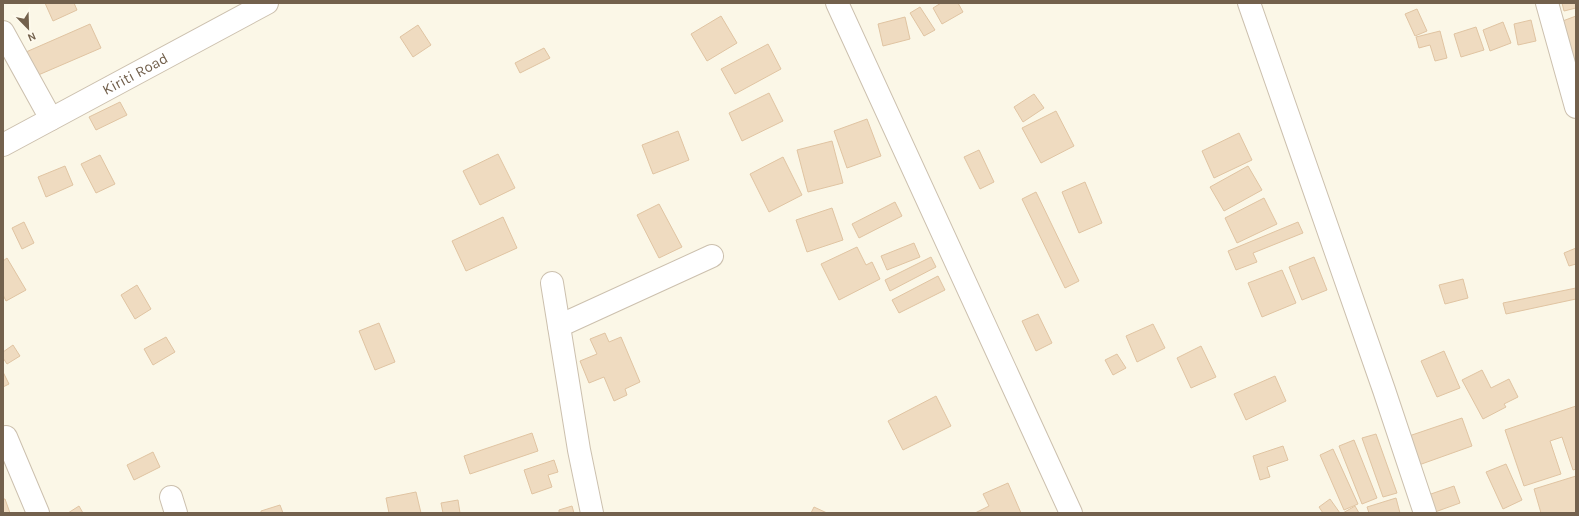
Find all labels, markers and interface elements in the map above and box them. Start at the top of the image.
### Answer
north arrow [8,8,48,48]
text: N [26,29,38,44]
street label: Kiriti Road [99,49,171,99]

